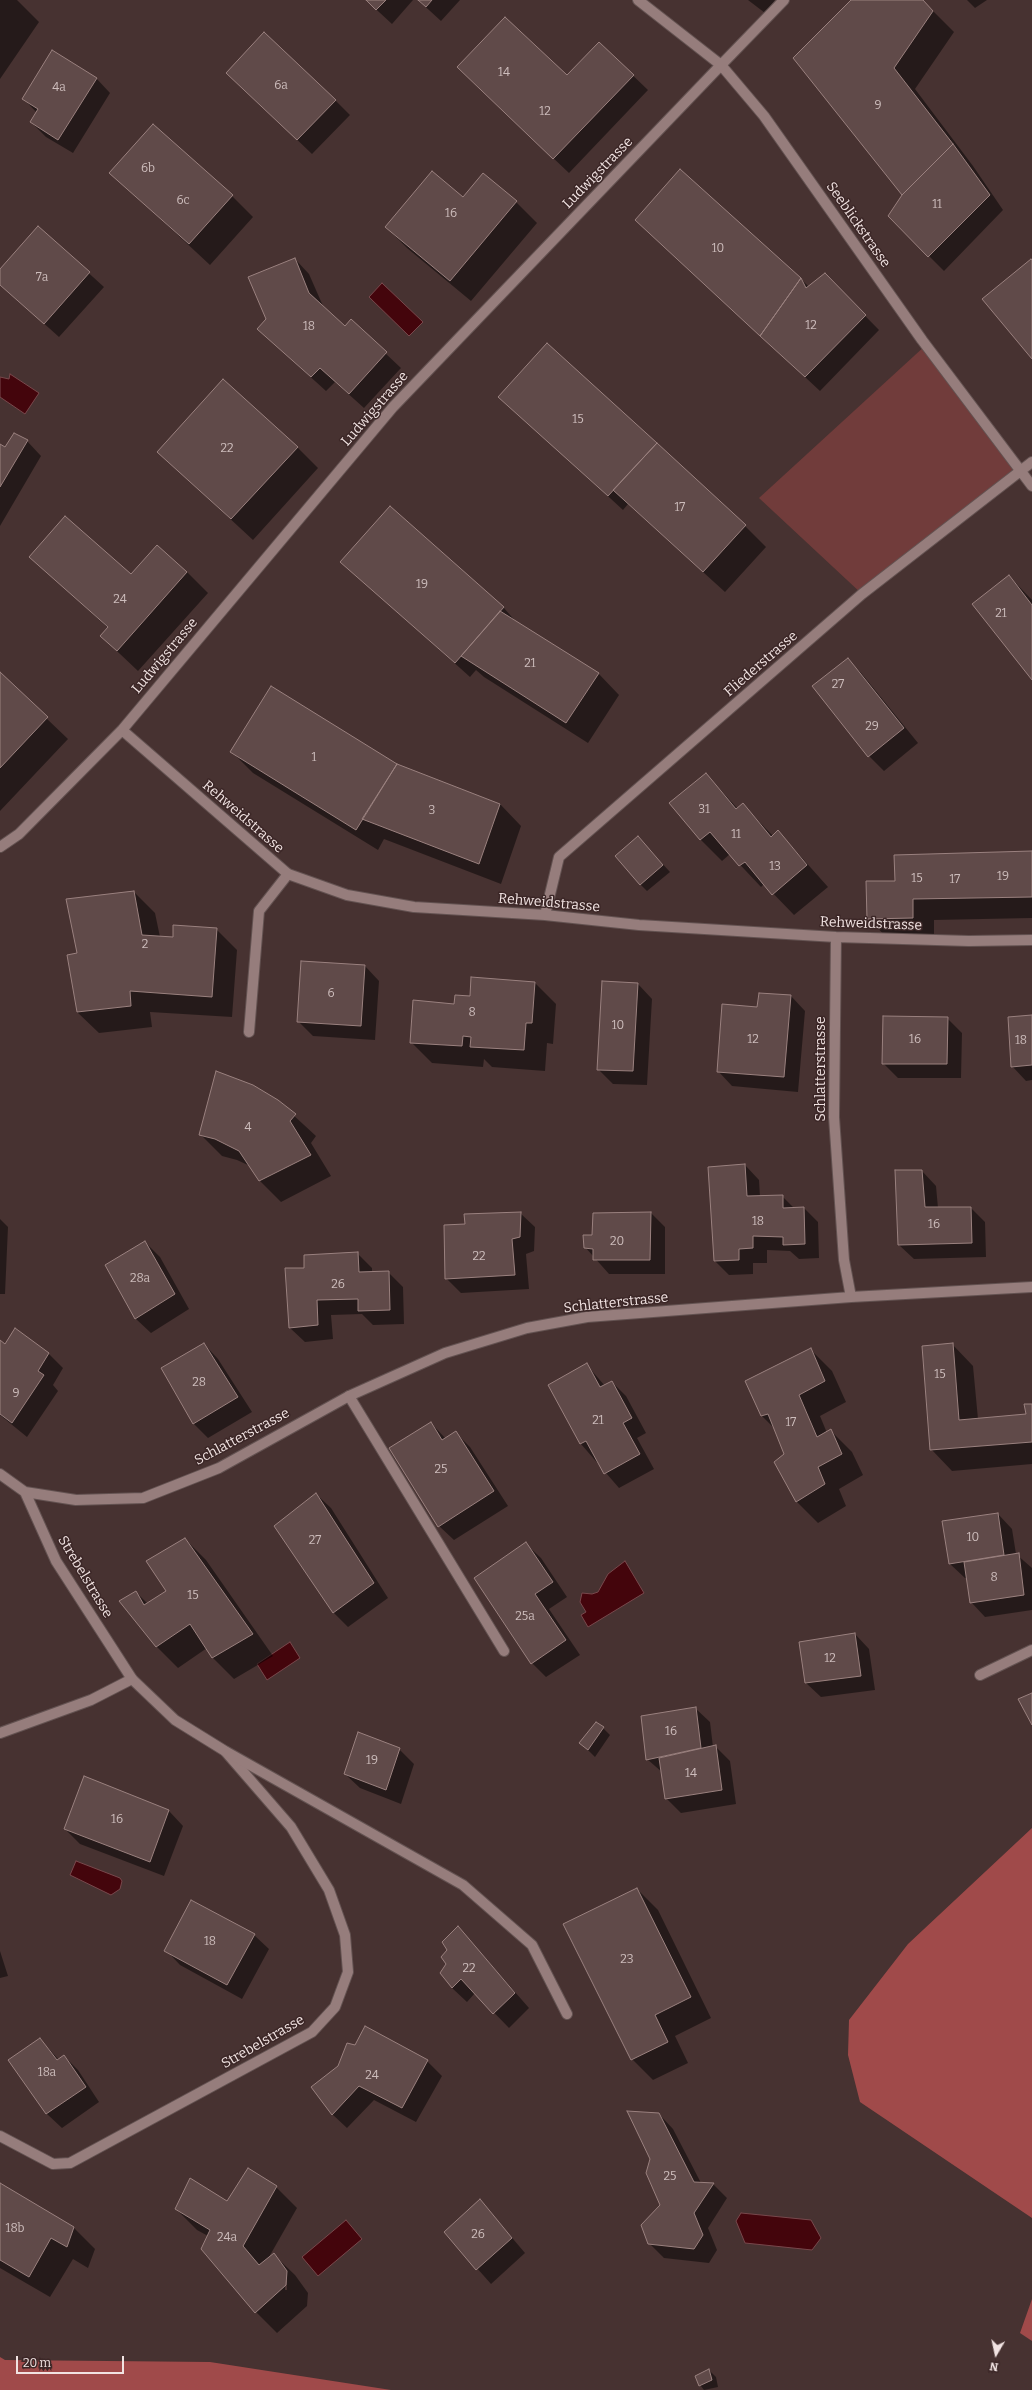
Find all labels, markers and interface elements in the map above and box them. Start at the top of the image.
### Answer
house number: 14 [498,66,510,80]
house number: 6a [274,79,288,93]
house number: 4a [52,81,66,95]
house number: 9 [874,99,882,113]
house number: 12 [539,105,551,119]
street label: Ludwigstrasse [560,134,636,212]
house number: 6b [141,162,155,176]
street label: Seeblickstrasse [822,179,894,271]
house number: 6c [176,194,190,208]
house number: 11 [932,198,942,212]
house number: 16 [445,207,457,221]
house number: 10 [712,242,724,256]
house number: 7a [36,271,48,285]
house number: 12 [805,319,817,333]
house number: 18 [303,320,315,334]
street label: Ludwigstrasse [338,368,412,450]
house number: 15 [572,413,584,427]
house number: 22 [220,442,234,456]
house number: 17 [675,501,685,515]
house number: 19 [416,578,428,592]
house number: 24 [113,593,127,607]
house number: 21 [995,607,1007,621]
street label: Ludwigstrasse [129,615,201,697]
street label: Fliederstrasse [721,628,801,700]
house number: 21 [524,657,536,671]
house number: 27 [832,678,844,692]
house number: 29 [865,720,879,734]
house number: 1 [312,751,316,765]
street label: Rehweidstrasse [199,777,287,857]
house number: 31 [698,803,710,817]
house number: 3 [429,804,435,818]
house number: 11 [731,828,741,842]
house number: 13 [769,860,781,874]
house number: 19 [997,870,1009,884]
house number: 15 [911,872,923,886]
house number: 17 [950,873,960,887]
street label: Rehweidstrasse [497,890,601,916]
street label: Rehweidstrasse [820,914,922,934]
house number: 2 [142,938,148,952]
house number: 6 [327,987,335,1001]
house number: 8 [468,1006,476,1020]
street label: Schlatterstrasse [813,1016,829,1122]
house number: 10 [612,1019,624,1033]
house number: 12 [747,1033,759,1047]
house number: 16 [909,1033,921,1047]
house number: 18 [1015,1034,1027,1048]
house number: 4 [244,1121,252,1135]
house number: 18 [752,1215,764,1229]
house number: 16 [928,1218,940,1232]
house number: 20 [610,1235,624,1249]
house number: 22 [472,1250,486,1264]
house number: 28a [130,1272,150,1286]
house number: 26 [331,1278,345,1292]
street label: Schlatterstrasse [563,1289,669,1317]
house number: 15 [934,1368,946,1382]
house number: 28 [192,1376,206,1390]
house number: 9 [12,1387,20,1401]
street label: Schlatterstrasse [192,1405,292,1469]
house number: 21 [592,1414,604,1428]
house number: 17 [786,1416,796,1430]
house number: 25 [435,1463,447,1477]
house number: 10 [967,1531,979,1545]
street label: Strebelstrasse [54,1533,116,1621]
house number: 27 [309,1534,321,1548]
house number: 8 [990,1571,998,1585]
house number: 15 [187,1589,199,1603]
house number: 25a [515,1610,535,1624]
house number: 12 [824,1652,836,1666]
house number: 16 [665,1725,677,1739]
house number: 19 [366,1754,378,1768]
house number: 14 [685,1767,697,1781]
house number: 16 [111,1813,123,1827]
house number: 18 [204,1935,216,1949]
house number: 23 [620,1953,634,1967]
house number: 22 [462,1962,476,1976]
street label: Strebelstrasse [219,2012,307,2072]
house number: 18a [38,2066,56,2080]
house number: 24 [365,2069,379,2083]
house number: 25 [664,2170,676,2184]
house number: 18b [6,2222,24,2236]
house number: 26 [471,2228,485,2242]
house number: 24a [217,2231,237,2245]
north arrow [976,2334,1016,2374]
scale bar [18,2348,126,2374]
text: 20 m [23,2356,51,2370]
text: N [989,2359,999,2373]

